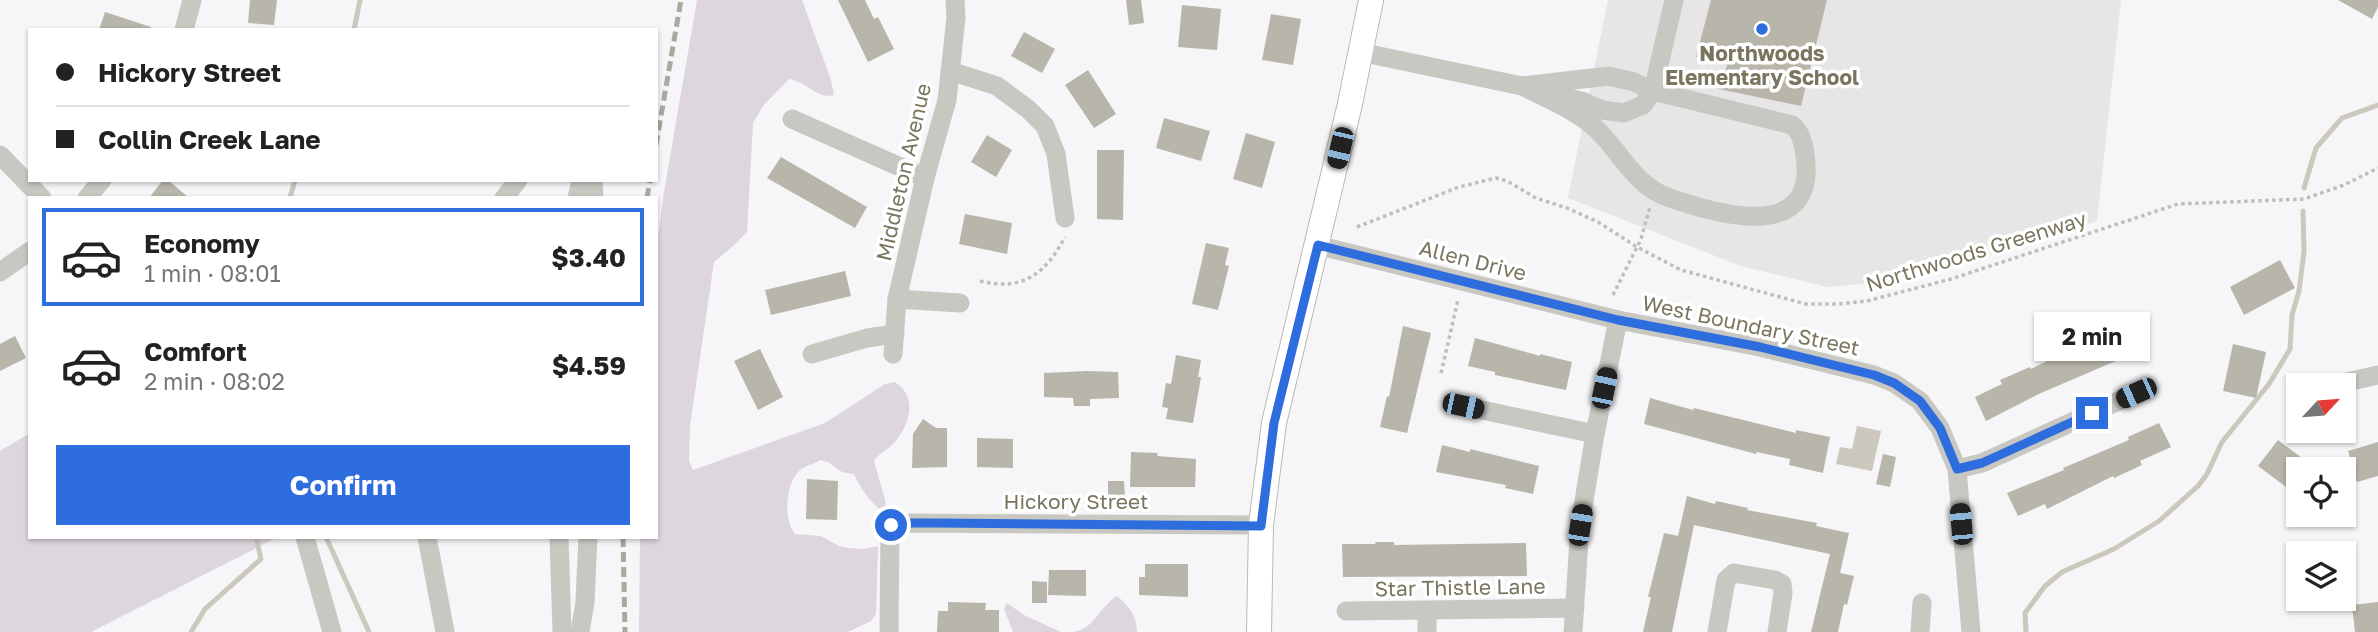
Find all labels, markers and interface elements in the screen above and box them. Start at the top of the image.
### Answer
marker: Northwoods Elementary School [1754,21,1770,37]
place label: Northwoods Elementary School [1665,40,1859,90]
text: Hickory Street [98,57,281,88]
street label: Middleton Avenue [870,81,936,263]
text: Collin Creek Lane [98,124,321,155]
car [1326,125,1355,171]
street label: Northwoods Greenway [1863,205,2090,297]
icon: car [60,226,123,289]
text: Economy [144,228,260,259]
street label: Allen Drive [1417,234,1529,286]
text: $3.40 [551,242,626,273]
text: 1 min · 08:01 [144,259,281,287]
street label: West Boundary Street [1640,289,1862,361]
callout: 2 min [2034,312,2150,360]
text: 2 min [2062,322,2122,350]
icon: car [60,334,123,397]
text: Comfort [144,336,247,367]
text: $4.59 [552,350,626,381]
car [1590,365,1619,411]
text: 2 min · 08:02 [144,367,285,395]
north arrow [2286,373,2356,443]
map controls [2286,373,2356,611]
car [2113,375,2160,411]
car [1441,391,1486,421]
route end [2076,397,2108,429]
button: Confirm [56,445,630,525]
button: locate [2286,457,2356,527]
street label: Hickory Street [1003,488,1149,514]
car [1949,502,1974,546]
car [1567,503,1594,547]
route start [875,509,907,541]
button: layers [2286,541,2356,611]
street label: Star Thistle Lane [1374,573,1546,601]

